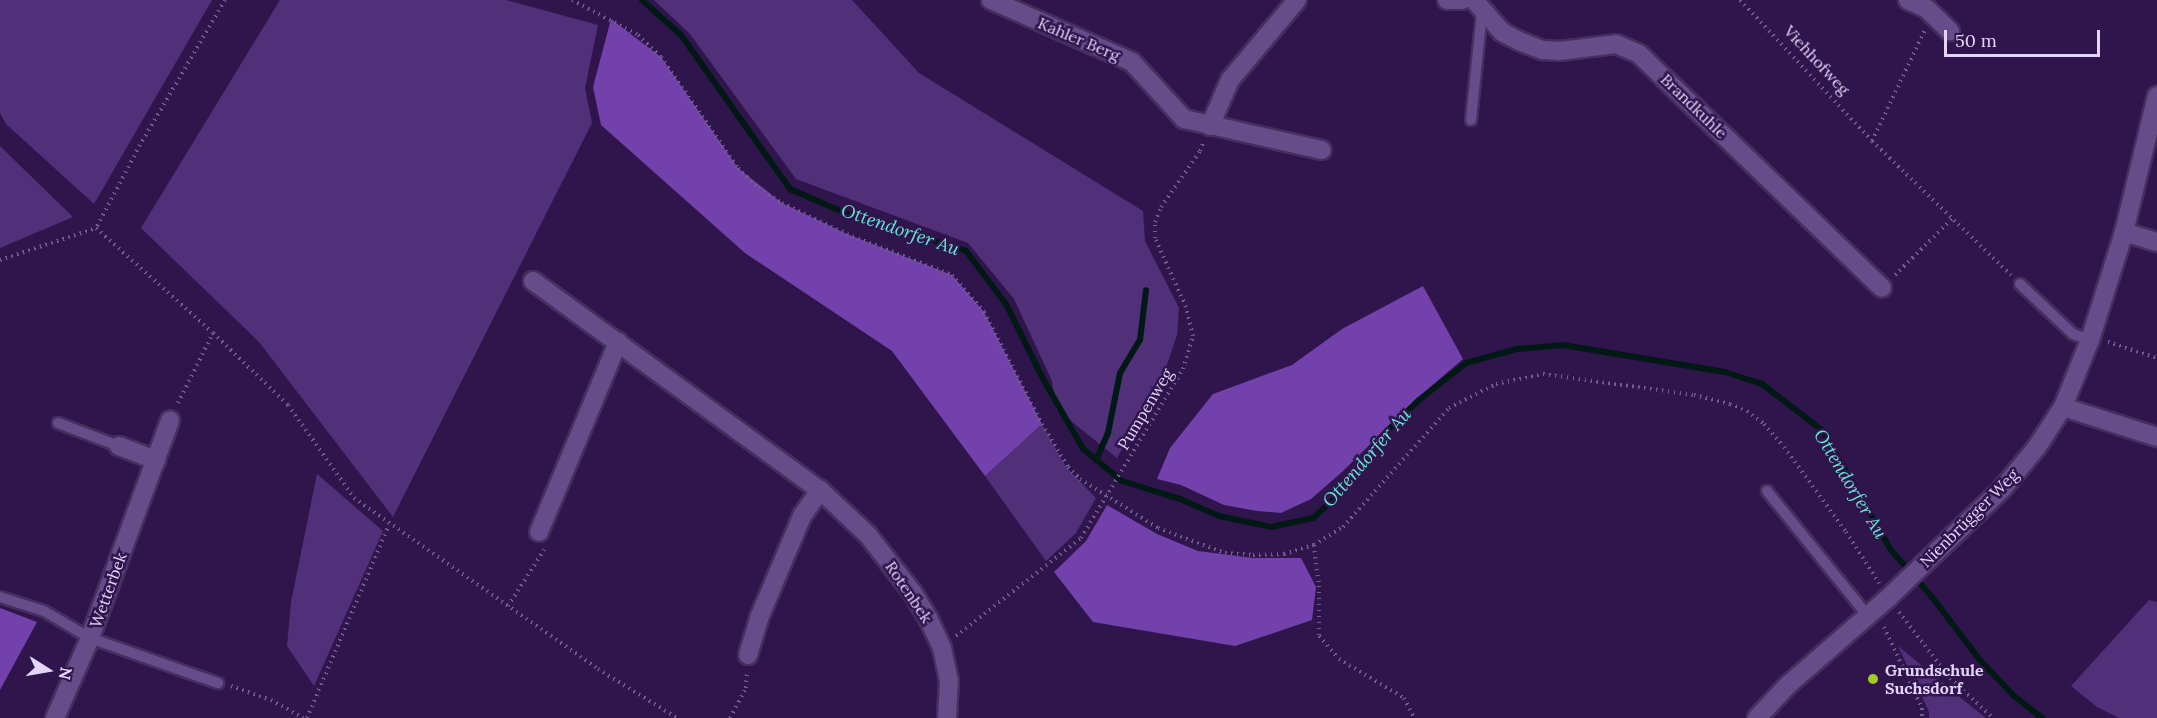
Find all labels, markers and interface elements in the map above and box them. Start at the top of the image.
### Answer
street label: Kahler Berg [1035,13,1123,65]
scale bar [1947,18,2103,56]
street label: Viehhofweg [1780,21,1854,99]
text: 50 m [1955,29,1997,52]
street label: Brandkuhle [1657,70,1731,142]
water label: Ottendorfer Au [838,200,962,260]
street label: Pumpenweg [1113,365,1177,453]
water label: Ottendorfer Au [1318,404,1416,512]
water label: Ottendorfer Au [1809,426,1891,542]
street label: Nienbrügger Weg [1916,465,2022,571]
street label: Wetterbek [86,550,130,630]
street label: Rotenbek [881,557,937,627]
north arrow [18,640,78,700]
place label: Grundschule Suchsdorf [1885,660,1984,698]
text: N [55,665,77,681]
marker: Grundschule Suchsdorf [1866,672,1880,686]

